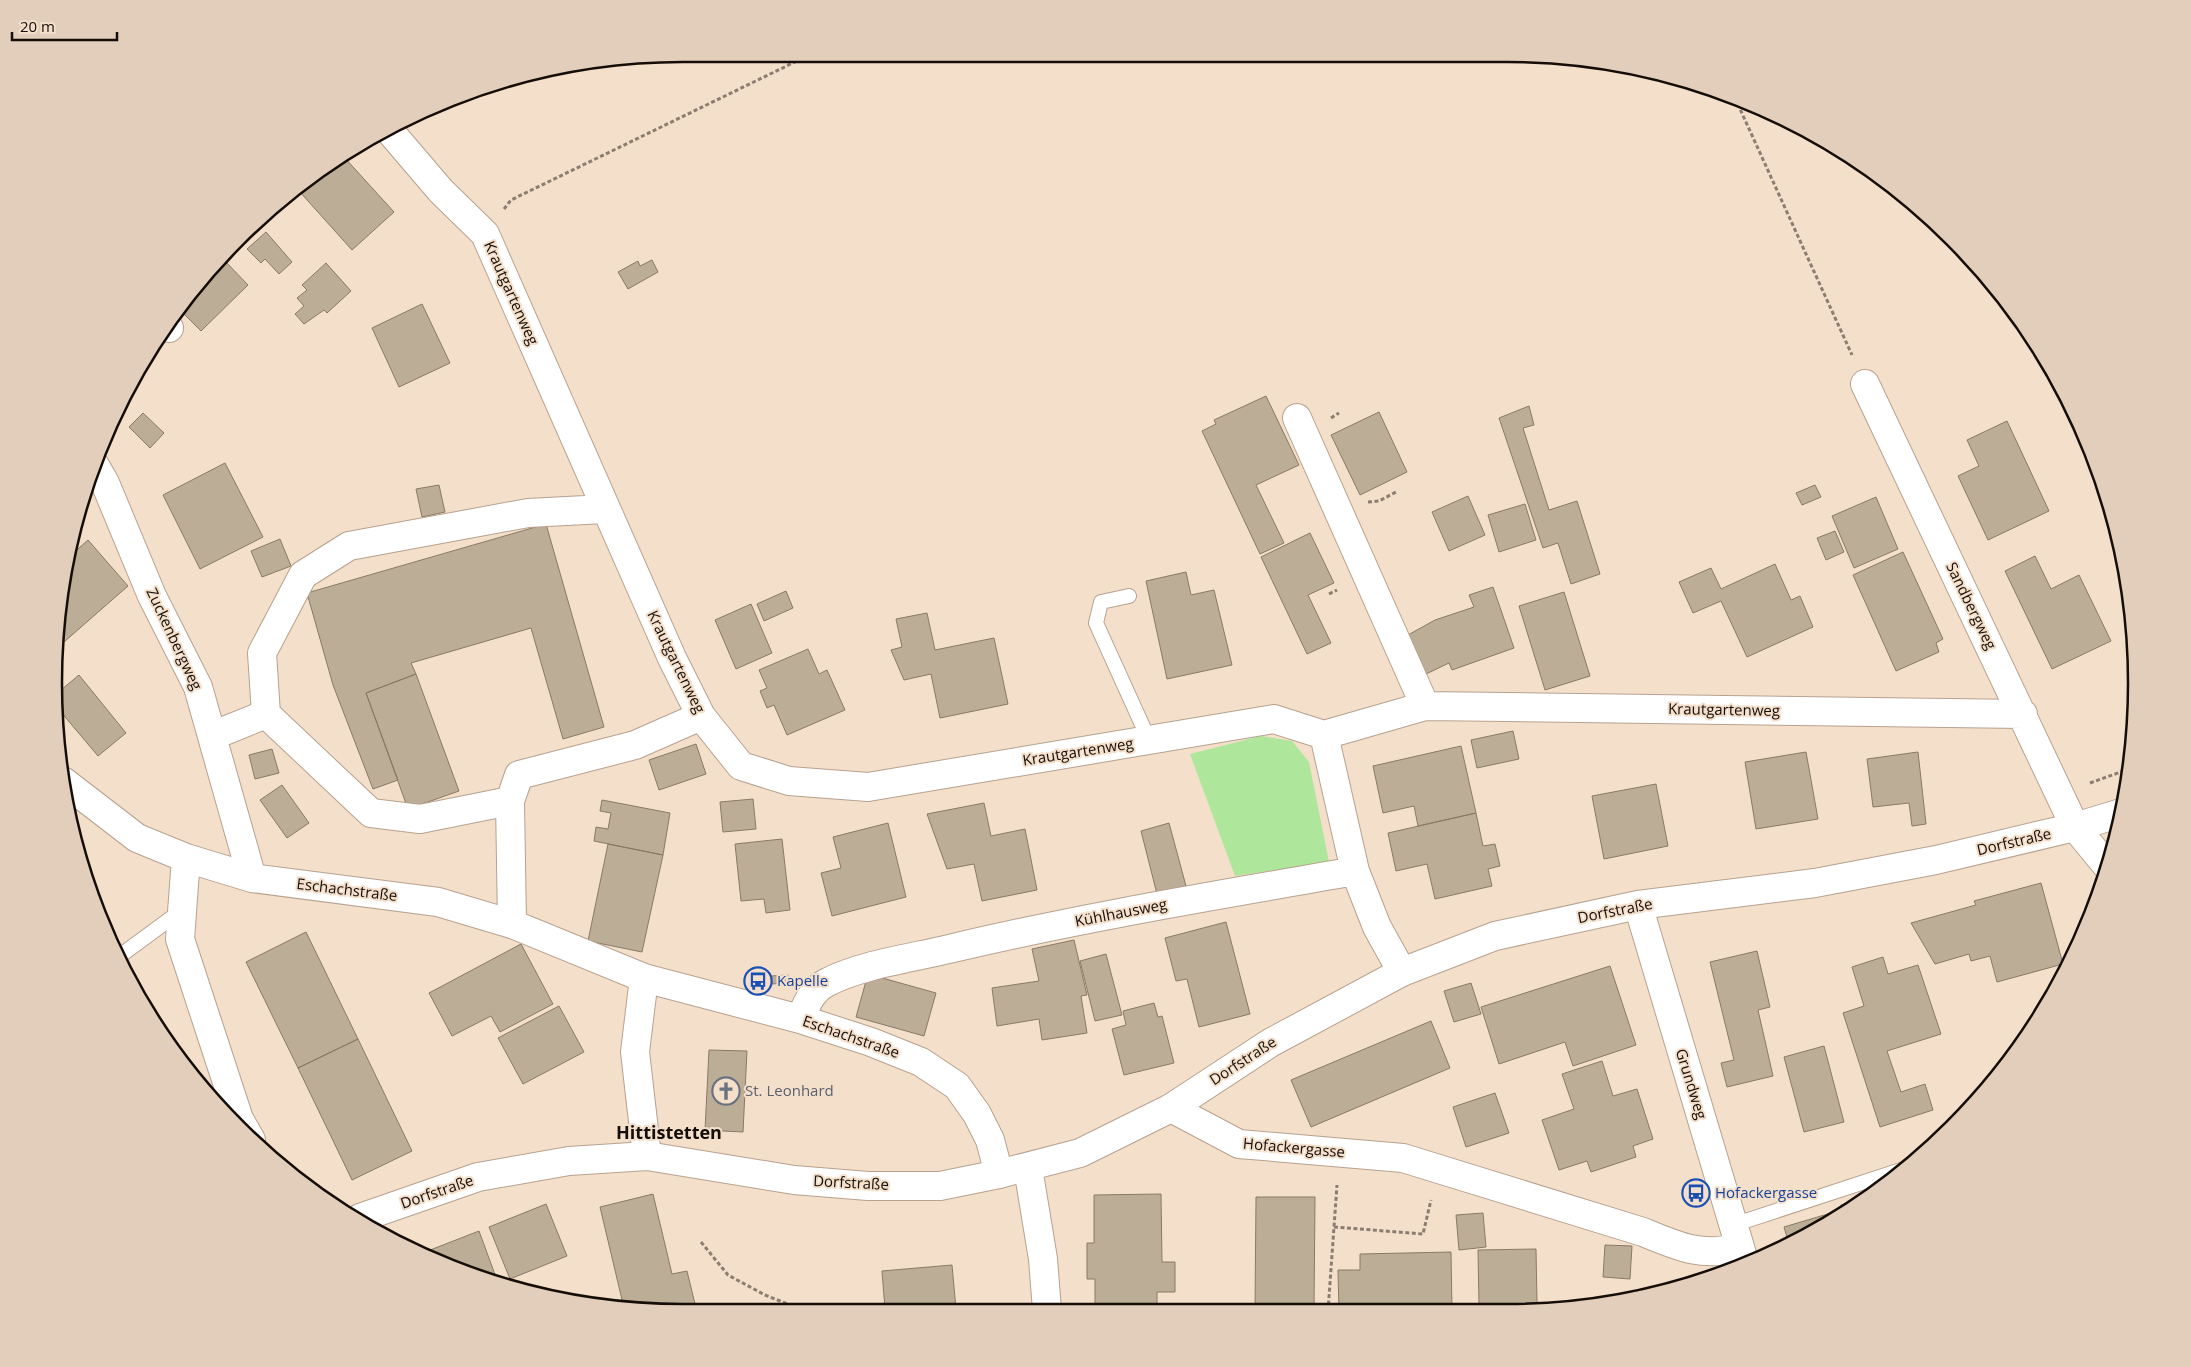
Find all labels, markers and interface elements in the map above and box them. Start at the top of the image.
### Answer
scale bar [12,10,118,42]
text: 20 m [20,16,55,36]
street label: Krautgartenweg [480,237,544,348]
street label: Sandbergweg [1942,558,2002,653]
street label: Zuckenbergweg [142,584,207,693]
street label: Krautgartenweg [643,607,710,716]
street label: Krautgartenweg [1668,698,1780,720]
street label: Krautgartenweg [1021,732,1135,770]
street label: Dorfstraße [1975,823,2053,859]
street label: Eschachstraße [296,873,399,905]
street label: Kühlhausweg [1073,893,1169,931]
street label: Dorfstraße [1576,893,1654,927]
bus stop icon: Kapelle [743,966,773,996]
place label: Kapelle [777,970,828,990]
street label: Eschachstraße [800,1010,902,1062]
street label: Dorfstraße [1205,1031,1280,1089]
street label: Grundweg [1672,1046,1712,1121]
church icon: St. Leonhard [711,1076,741,1106]
place label: St. Leonhard [745,1080,834,1100]
district label: Hittistetten [616,1120,722,1144]
street label: Hofackergasse [1242,1133,1346,1161]
street label: Dorfstraße [398,1169,476,1213]
street label: Dorfstraße [813,1170,889,1194]
bus stop icon: Hofackergasse [1681,1178,1711,1208]
place label: Hofackergasse [1715,1182,1817,1202]

